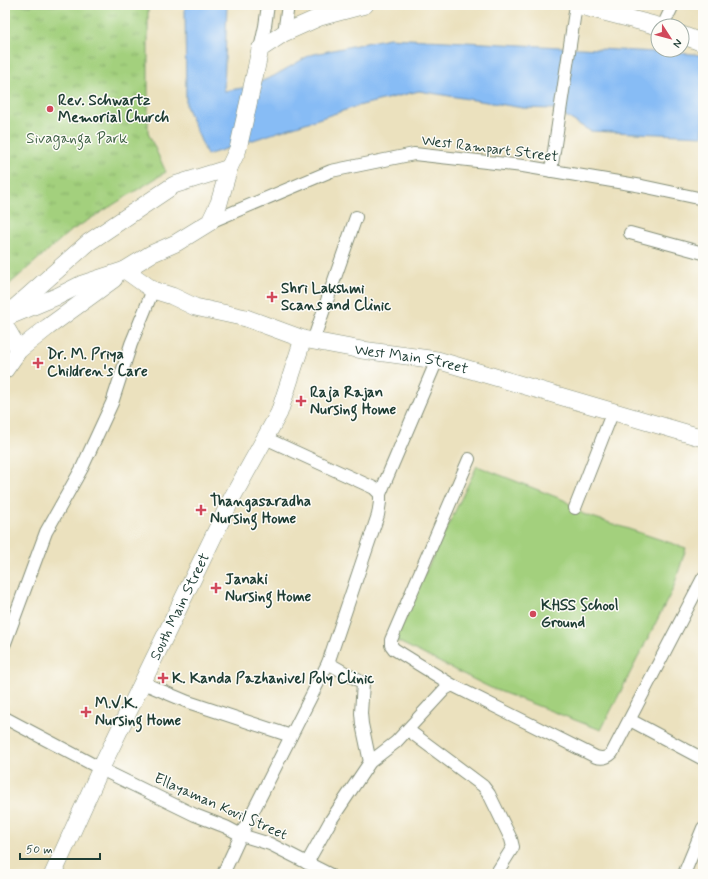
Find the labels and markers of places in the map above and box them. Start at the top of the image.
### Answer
place label: Rev. Schwartz Memorial Church [58,91,169,128]
marker: Rev. Schwartz Memorial Church [45,104,55,114]
place label: Shri Lakshmi Scans and Clinic [281,279,391,316]
marker: Shri Lakshmi Scans and Clinic [266,291,278,303]
place label: Dr. M. Priya Children's Care [47,345,148,382]
marker: Dr. M. Priya Children's Care [32,357,44,369]
place label: Raja Rajan Nursing Home [310,383,397,422]
marker: Raja Rajan Nursing Home [295,395,307,407]
place label: Thangasaradha Nursing Home [210,492,311,531]
marker: Thangasaradha Nursing Home [195,504,207,516]
place label: Janaki Nursing Home [225,570,312,609]
marker: Janaki Nursing Home [210,582,222,594]
place label: KHSS School Ground [541,596,619,633]
marker: KHSS School Ground [528,609,538,619]
place label: K. Kanda Pazhanivel Poly Clinic [172,669,374,689]
marker: K. Kanda Pazhanivel Poly Clinic [157,672,169,684]
place label: M.V.K. Nursing Home [95,694,182,733]
marker: M.V.K. Nursing Home [80,706,92,718]

